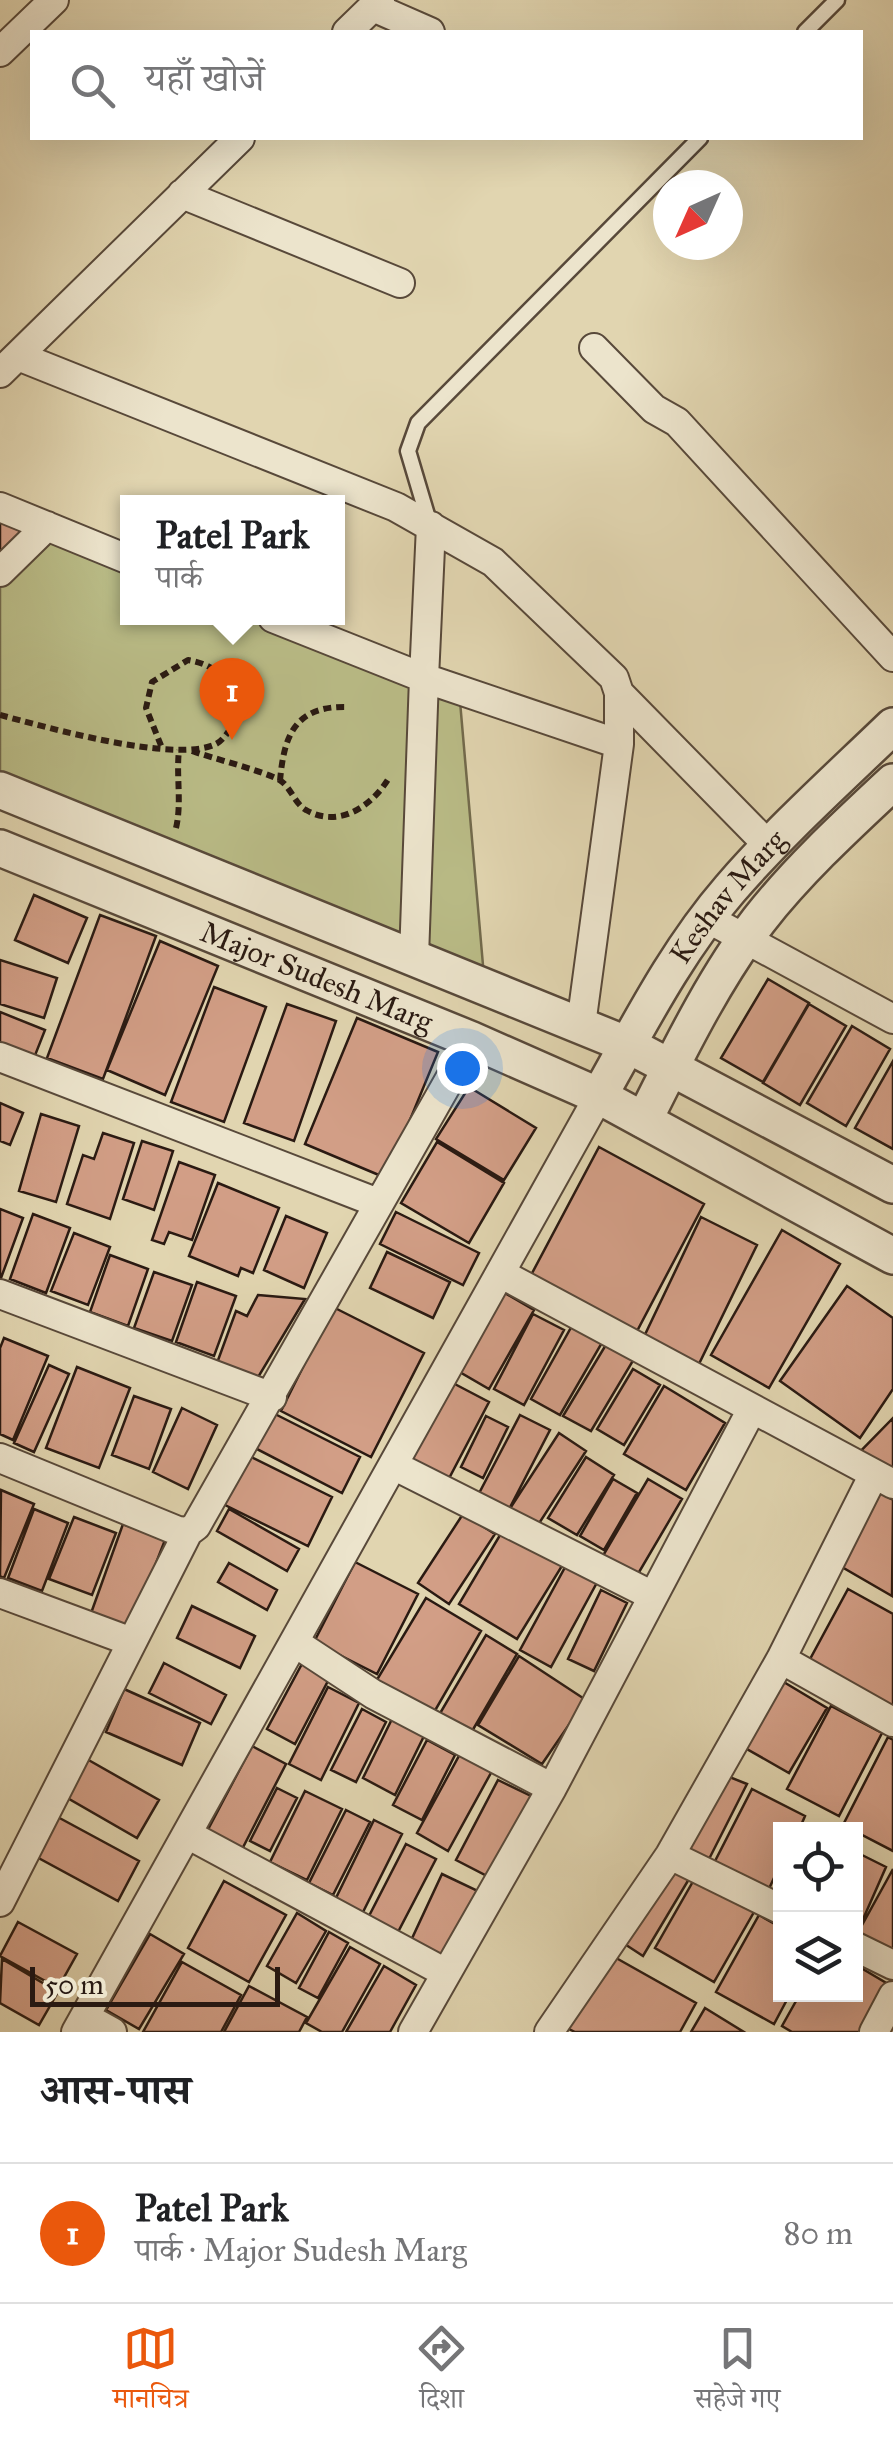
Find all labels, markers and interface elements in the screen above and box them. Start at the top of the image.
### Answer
search box [30,30,863,140]
text: यहाँ खोजें [145,55,264,101]
icon: search [65,58,120,113]
north arrow [653,170,743,260]
popup [120,495,345,625]
text: Patel Park [156,512,309,558]
text: पार्क [156,558,203,597]
pin: 1 [200,658,264,740]
street label: Keshav Marg [662,821,794,970]
street label: Major Sudesh Marg [195,914,439,1041]
your location [437,1043,488,1094]
map controls [773,1822,863,2002]
button: locate [773,1822,863,1912]
button: layers [773,1912,863,2002]
scale bar [30,1962,280,2006]
text: 50 m [45,1967,104,2002]
text: आस-पास [40,2064,191,2116]
text: Patel Park [135,2185,289,2231]
text: 1 [66,2214,79,2253]
text: 80 m [784,2214,853,2253]
text: पार्क · Major Sudesh Marg [135,2231,467,2270]
tab: मानचित्र [113,2321,189,2426]
tab: दिशा [414,2321,469,2426]
tab: सहेजे गए [695,2321,780,2426]

